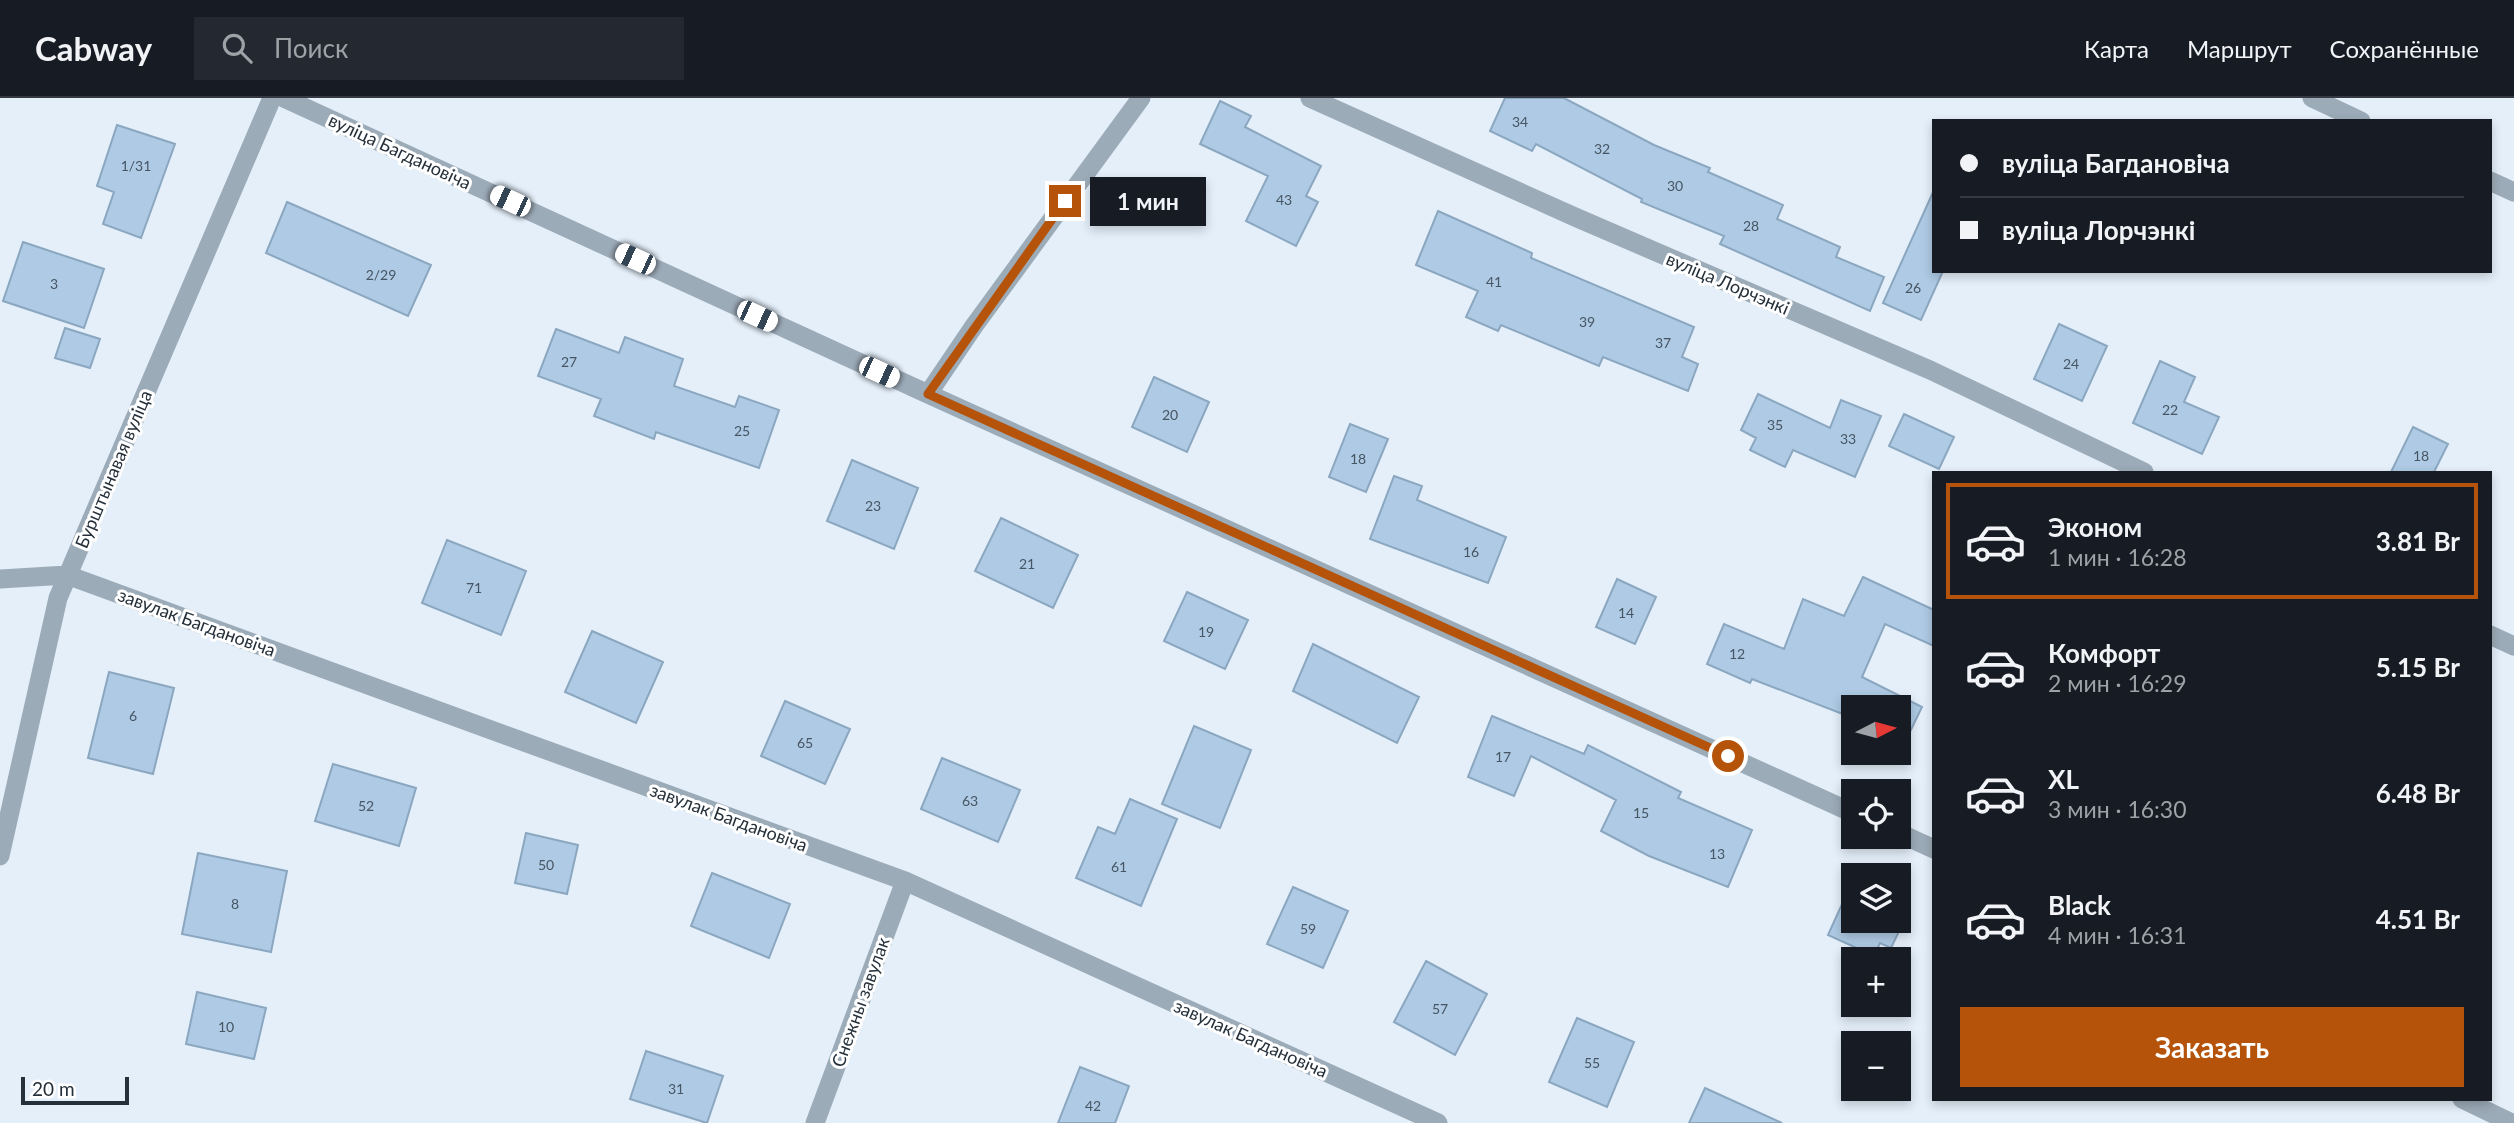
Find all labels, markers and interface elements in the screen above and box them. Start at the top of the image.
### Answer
search box [194,17,684,80]
text: Cabway [35,28,152,68]
icon: search [218,29,256,67]
text: Поиск [274,32,348,64]
text: Карта [2084,34,2149,63]
text: Маршрут [2187,34,2292,63]
text: Сохранённые [2330,34,2479,63]
street label: вуліца Багдановіча [325,108,475,194]
house number: 34 [1512,113,1528,130]
house number: 32 [1594,140,1610,157]
text: вуліца Багдановіча [2002,147,2230,179]
house number: 1/31 [121,157,151,174]
callout: 1 мин [1090,176,1205,226]
house number: 30 [1667,177,1683,194]
car [487,183,534,219]
route end [1049,185,1081,217]
text: 1 мин [1117,187,1179,215]
house number: 43 [1276,191,1292,208]
text: вуліца Лорчэнкі [2002,214,2195,246]
house number: 28 [1743,217,1759,234]
car [612,241,659,277]
street label: вуліца Лорчэнкі [1663,247,1793,319]
house number: 2/29 [366,266,396,283]
house number: 41 [1486,273,1502,290]
house number: 3 [50,275,58,292]
house number: 26 [1905,279,1921,296]
car [734,298,781,334]
house number: 39 [1579,313,1595,330]
house number: 37 [1655,334,1671,351]
house number: 27 [561,353,577,370]
car [856,354,903,390]
house number: 24 [2063,355,2079,372]
street label: Бурштынавая вуліца [70,387,156,551]
house number: 22 [2162,401,2178,418]
house number: 20 [1162,406,1178,423]
house number: 35 [1767,416,1783,433]
house number: 25 [734,422,750,439]
house number: 33 [1840,430,1856,447]
house number: 18 [2413,447,2429,464]
house number: 18 [1350,450,1366,467]
house number: 23 [865,497,881,514]
icon: car [1964,510,2027,573]
text: Эконом [2048,511,2142,543]
text: 3.81 Br [2376,525,2460,557]
house number: 16 [1463,543,1479,560]
text: 1 мин · 16:28 [2048,543,2187,571]
house number: 21 [1019,555,1035,572]
house number: 71 [466,579,482,596]
street label: завулак Багдановіча [115,583,279,661]
house number: 14 [1618,604,1634,621]
house number: 19 [1198,623,1214,640]
icon: car [1964,636,2027,699]
text: Комфорт [2048,637,2160,669]
house number: 12 [1729,645,1745,662]
text: 5.15 Br [2376,651,2460,683]
text: 2 мин · 16:29 [2048,669,2187,697]
north arrow [1841,695,1911,765]
map controls [1841,695,1911,1101]
house number: 6 [129,707,137,724]
house number: 65 [797,734,813,751]
route start [1712,740,1744,772]
house number: 17 [1495,748,1511,765]
icon: car [1964,762,2027,825]
text: XL [2048,763,2079,795]
text: 6.48 Br [2376,777,2460,809]
street label: завулак Багдановіча [647,778,811,856]
button: locate [1841,779,1911,849]
house number: 63 [962,792,978,809]
text: 3 мин · 16:30 [2048,795,2187,823]
house number: 52 [358,797,374,814]
house number: 15 [1633,804,1649,821]
house number: 13 [1709,845,1725,862]
house number: 50 [538,856,554,873]
house number: 61 [1111,858,1127,875]
button: layers [1841,863,1911,933]
icon: car [1964,888,2027,951]
text: Black [2048,889,2111,921]
house number: 8 [231,895,239,912]
text: 4.51 Br [2376,903,2460,935]
house number: 59 [1300,920,1316,937]
text: 4 мин · 16:31 [2048,921,2187,949]
street label: Снежны завулак [826,934,894,1070]
button: + [1841,947,1911,1017]
street label: завулак Багдановіча [1171,994,1331,1082]
house number: 57 [1432,1000,1448,1017]
button: Заказать [1960,1007,2464,1087]
house number: 10 [218,1018,234,1035]
button: − [1841,1031,1911,1101]
house number: 55 [1584,1054,1600,1071]
scale bar [21,1074,130,1106]
text: 20 m [32,1077,75,1100]
house number: 31 [668,1080,684,1097]
house number: 42 [1085,1097,1101,1114]

